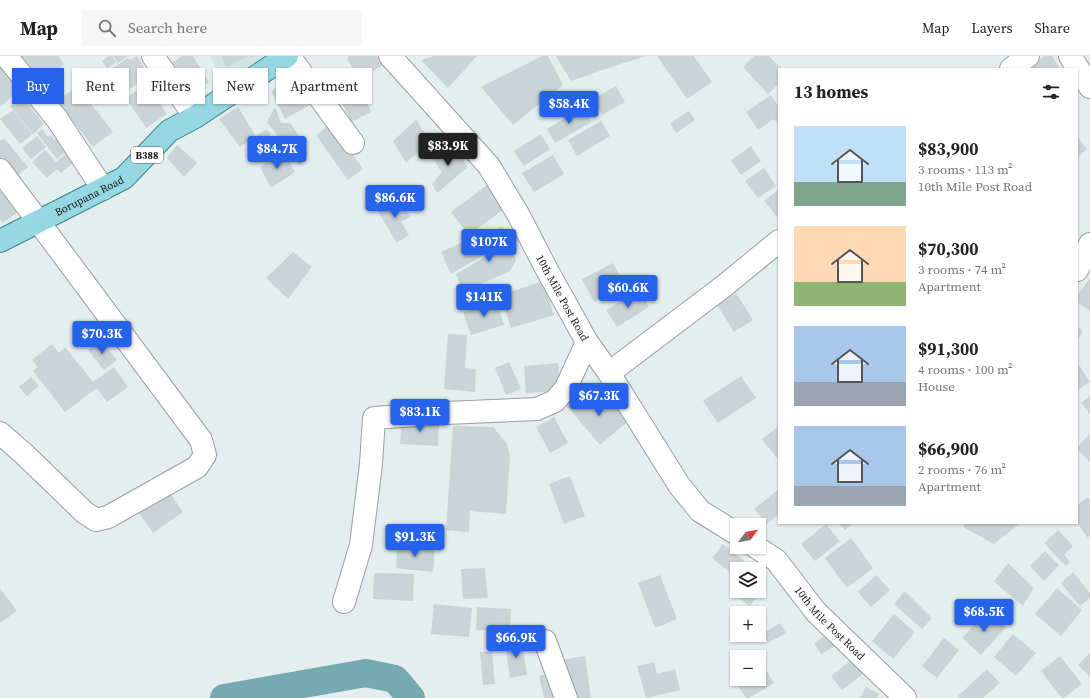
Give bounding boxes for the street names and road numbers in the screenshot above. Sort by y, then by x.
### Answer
road number: B388 [131,147,163,163]
street label: Borupana Road [52,172,127,220]
street label: 10th Mile Post Road [532,252,592,345]
street label: 10th Mile Post Road [791,583,869,664]

